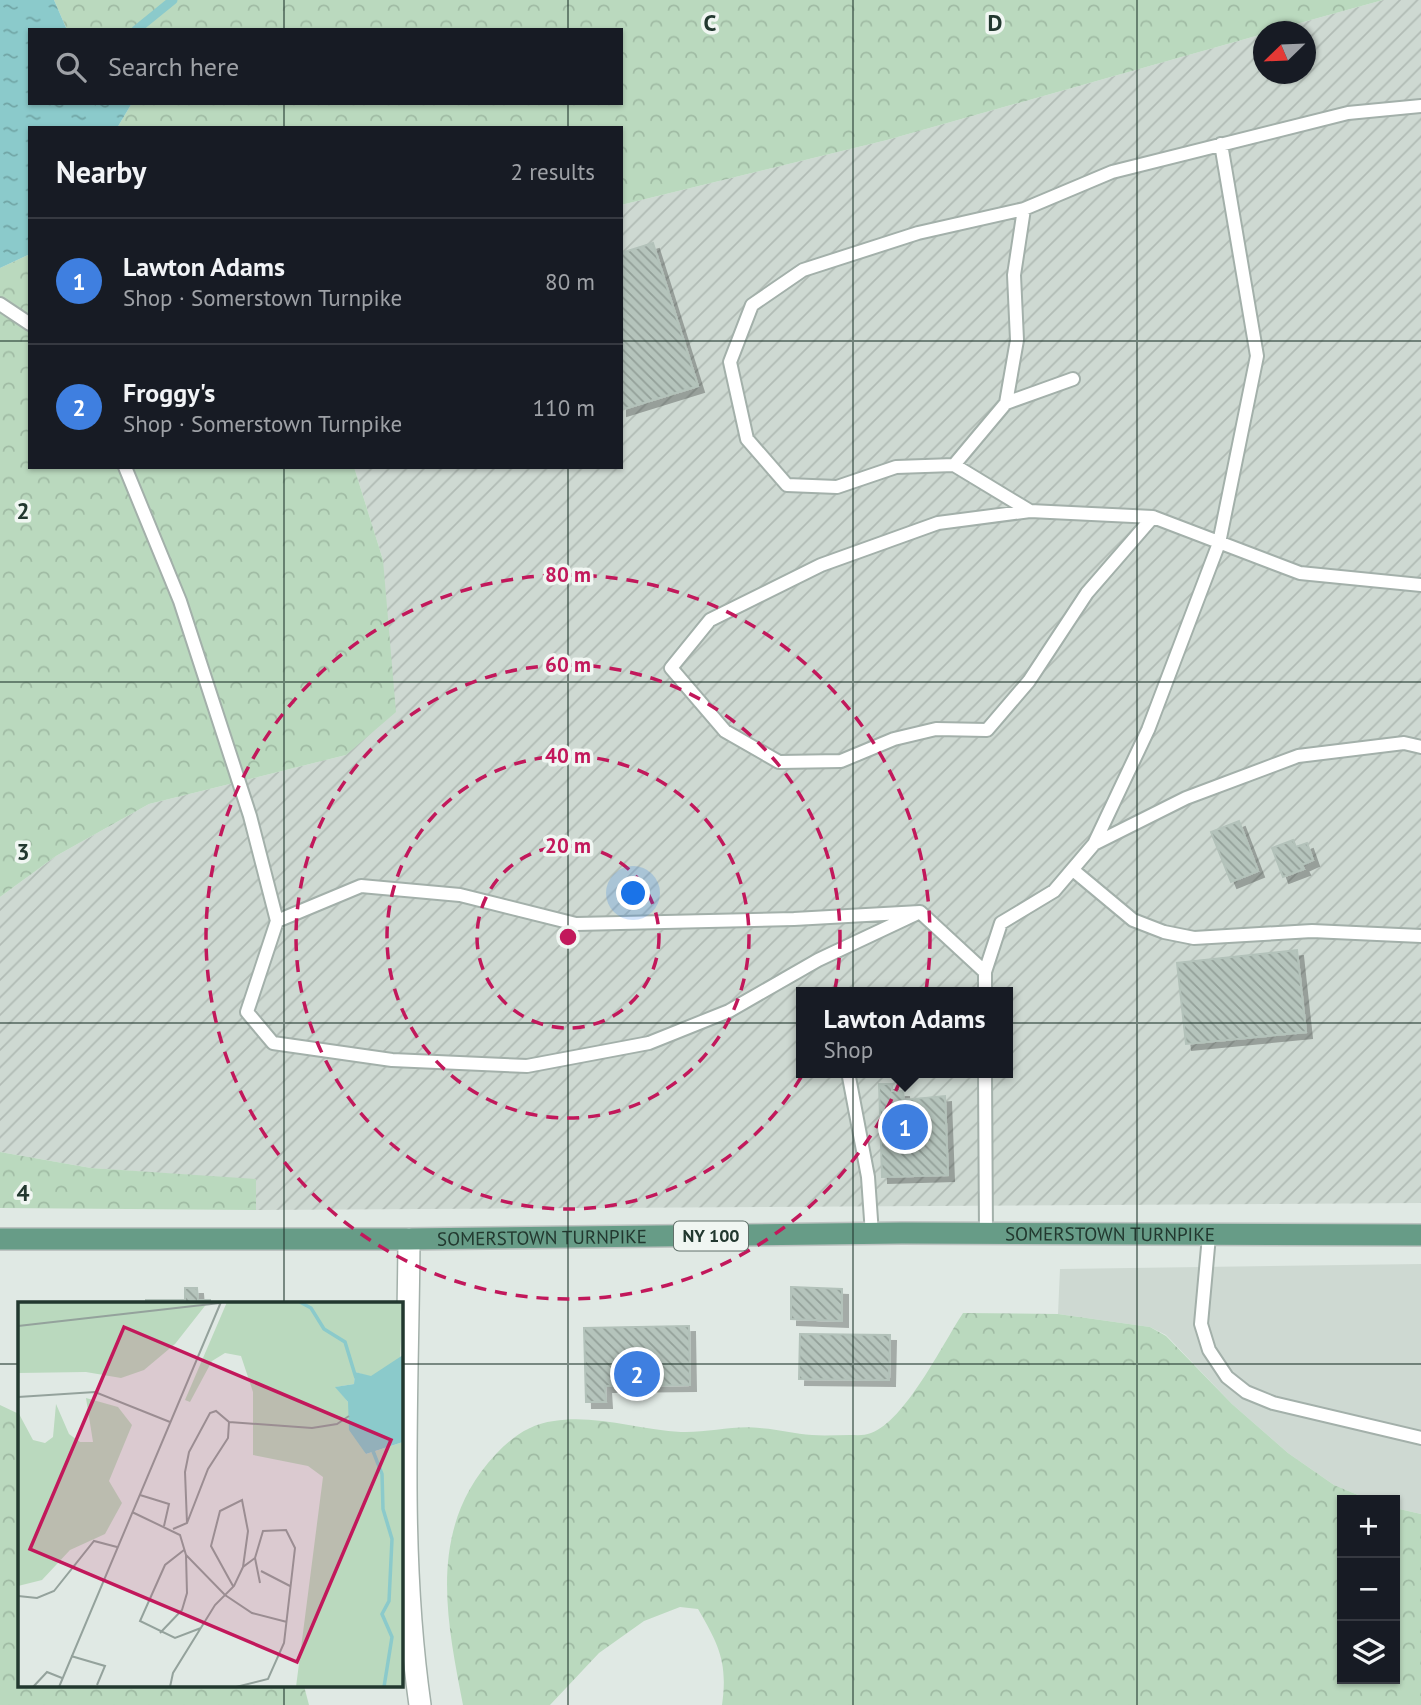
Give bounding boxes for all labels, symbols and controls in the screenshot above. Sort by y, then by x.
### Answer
text: C [704,8,717,37]
text: D [988,8,1002,37]
north arrow [1253,21,1316,84]
search box [28,28,623,105]
icon: search [52,48,90,86]
text: Search here [108,50,239,83]
text: Nearby [56,152,146,191]
text: 2 results [511,157,595,186]
text: Lawton Adams [123,250,285,283]
text: 1 [72,267,86,296]
text: 80 m [545,267,595,296]
text: Shop · Somerstown Turnpike [123,283,402,312]
text: Froggy's [123,376,215,409]
text: 2 [72,393,86,422]
text: 110 m [533,393,595,422]
text: Shop · Somerstown Turnpike [123,409,402,438]
text: 2 [16,496,30,525]
text: 80 m [545,561,591,588]
text: 60 m [545,651,591,678]
text: 40 m [545,742,591,769]
text: 20 m [545,832,591,859]
text: 3 [16,837,30,866]
your location [616,876,650,910]
centre of rings [556,925,580,949]
popup [796,987,1013,1078]
text: Lawton Adams [824,1002,985,1035]
text: Shop [824,1035,873,1064]
pin: 1 [882,1101,928,1153]
text: 4 [16,1178,30,1207]
street label: SOMERSTOWN TURNPIKE [1005,1221,1215,1246]
road number: NY 100 [674,1222,748,1251]
street label: SOMERSTOWN TURNPIKE [437,1224,647,1251]
inset map [18,1302,402,1688]
pin: 2 [614,1348,660,1400]
map controls [1337,1495,1400,1684]
button: + [1337,1495,1400,1558]
button: − [1337,1558,1400,1621]
button: layers [1337,1621,1400,1684]

